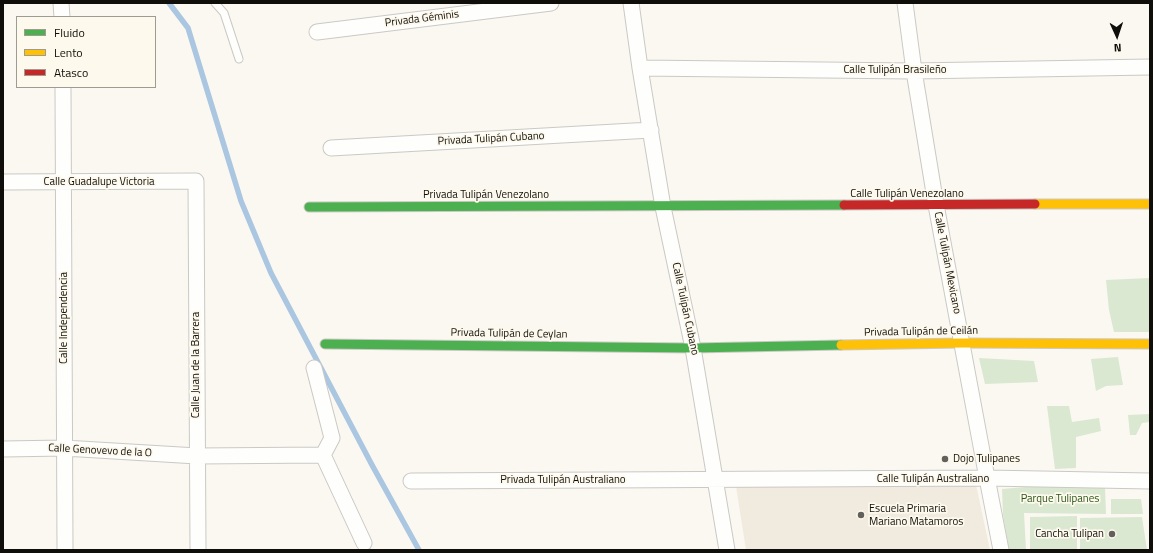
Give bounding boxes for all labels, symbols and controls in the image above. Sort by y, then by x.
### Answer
street label: Privada Géminis [384,8,460,30]
legend [16,16,156,88]
north arrow [1097,16,1137,56]
text: Fluido [54,23,85,42]
text: N [1113,40,1122,56]
text: Lento [54,43,83,62]
text: Atasco [54,63,88,82]
street label: Calle Tulipán Brasileño [843,63,947,77]
street label: Privada Tulipán Cubano [437,130,545,148]
street label: Calle Guadalupe Victoria [43,175,155,189]
street label: Calle Tulipán Venezolano [850,187,964,201]
street label: Privada Tulipán Venezolano [423,188,549,202]
street label: Calle Tulipán Mexicano [931,211,963,315]
street label: Calle Tulipán Cubano [669,261,701,357]
street label: Calle Independencia [57,272,71,364]
street label: Calle Juan de la Barrera [189,312,203,418]
street label: Privada Tulipán de Ceilán [864,324,978,340]
street label: Privada Tulipán de Ceylan [450,326,568,342]
street label: Calle Genovevo de la O [48,442,152,460]
place label: Dojo Tulipanes [953,452,1020,466]
marker: Dojo Tulipanes [940,454,950,464]
street label: Calle Tulipán Australiano [877,472,989,486]
street label: Privada Tulipán Australiano [500,473,626,487]
park label: Parque Tulipanes [1021,492,1099,506]
place label: Escuela Primaria Mariano Matamoros [869,502,963,528]
marker: Escuela Primaria Mariano Matamoros [856,510,866,520]
place label: Cancha Tulipan [1035,527,1104,541]
marker: Cancha Tulipan [1107,529,1117,539]

